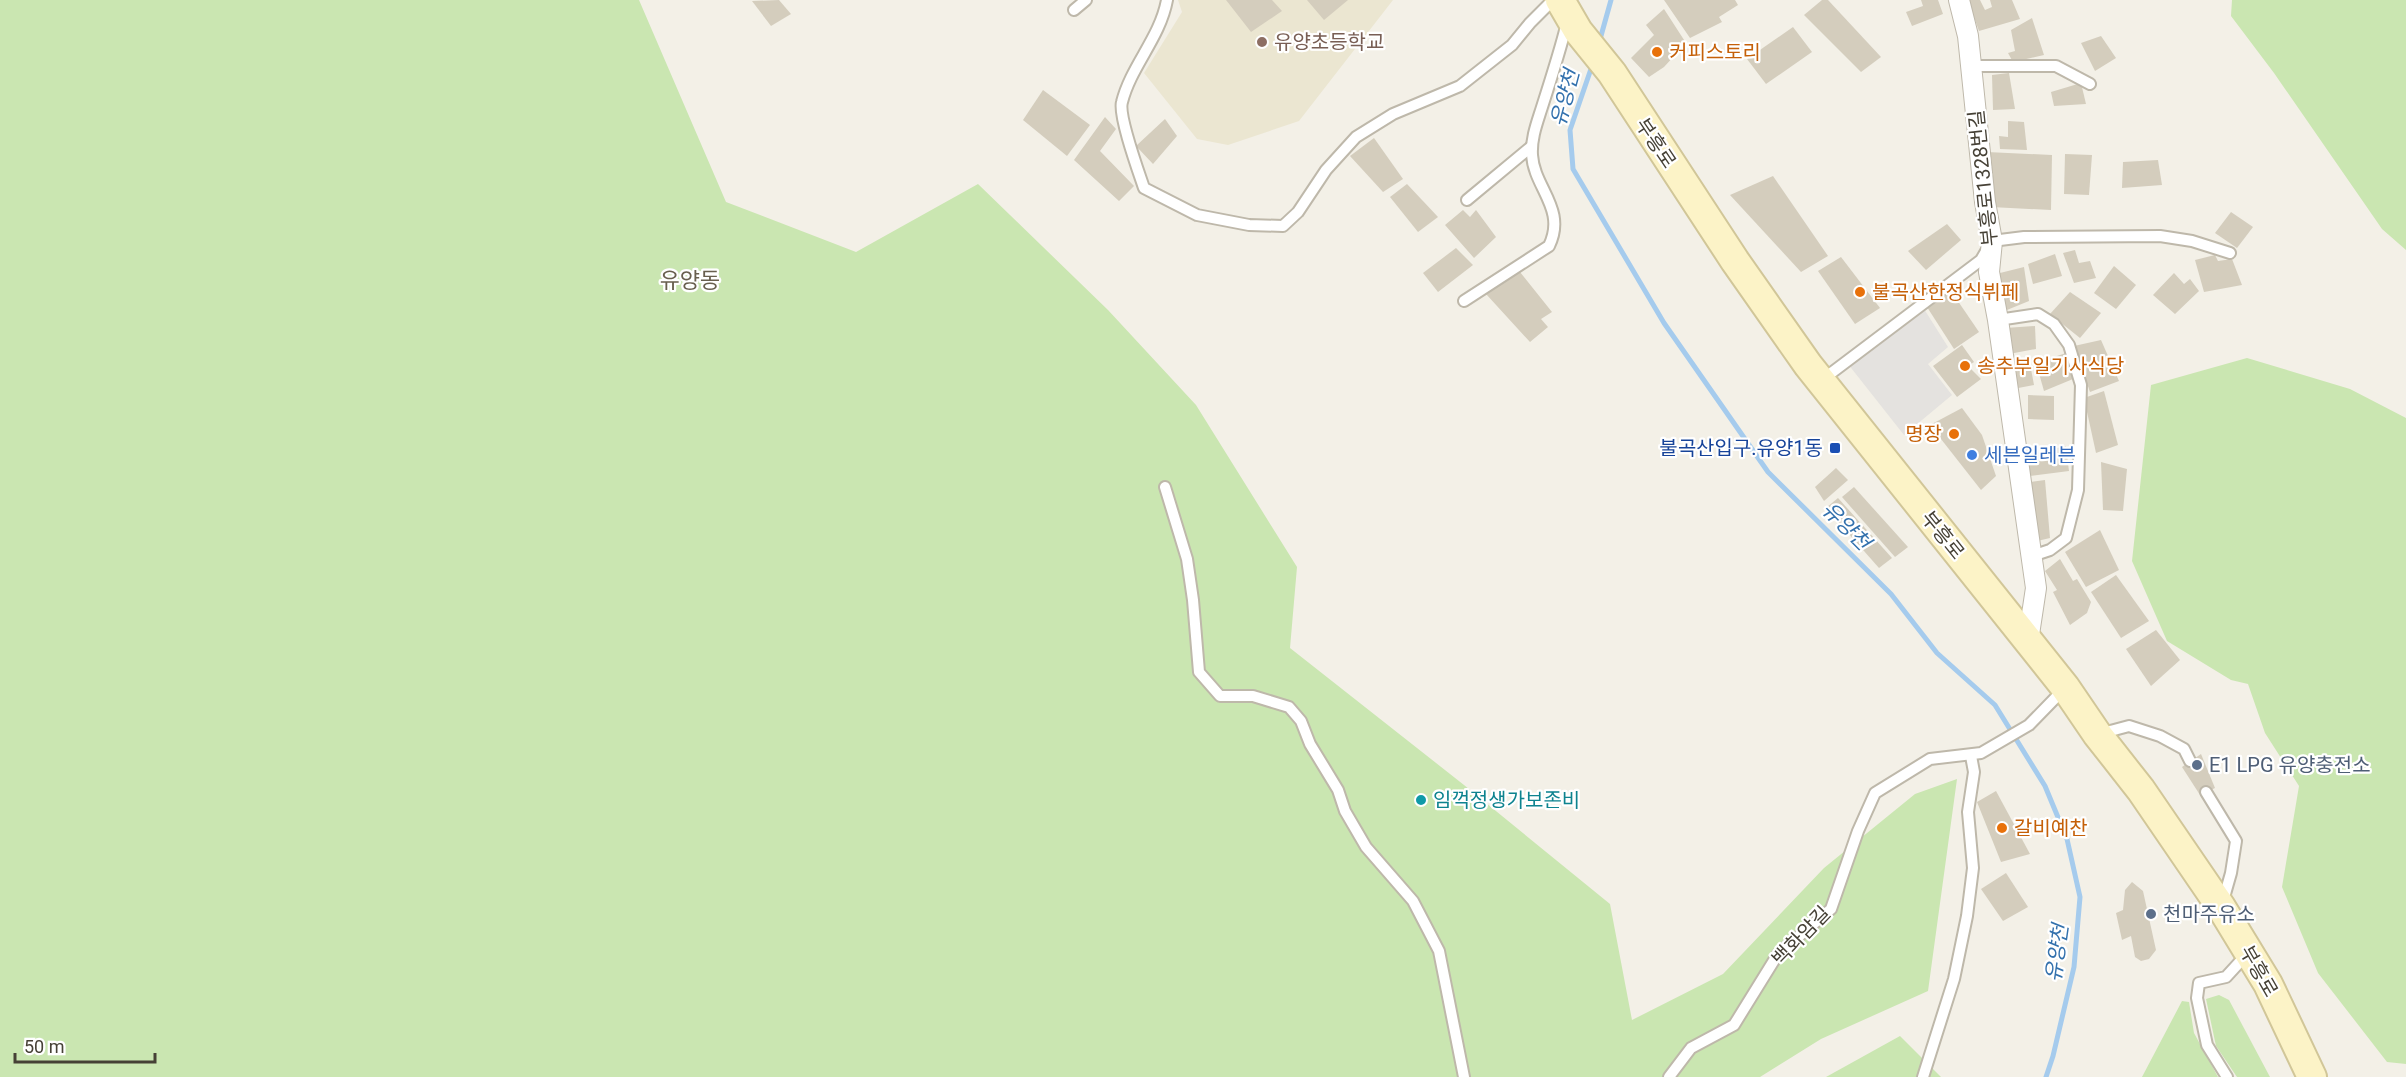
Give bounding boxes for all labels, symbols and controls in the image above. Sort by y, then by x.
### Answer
place label: 유양초등학교 [1274,30,1384,54]
marker: 유양초등학교 [1255,35,1269,49]
place label: 커피스토리 [1669,40,1761,64]
marker: 커피스토리 [1650,45,1664,59]
water label: 유양천 [1546,64,1585,129]
street label: 부흥로1328번길 [1964,109,2002,247]
street label: 부흥로 [1631,113,1681,173]
district label: 유양동 [660,268,720,293]
place label: 불곡산한정식뷔페 [1872,280,2019,304]
marker: 불곡산한정식뷔페 [1853,285,1867,299]
place label: 송추부일기사식당 [1977,354,2124,378]
marker: 송추부일기사식당 [1958,359,1972,373]
place label: 명장 [1905,422,1942,446]
marker: 명장 [1947,427,1961,441]
place label: 불곡산입구.유양1동 [1659,436,1823,460]
marker: 불곡산입구.유양1동 [1828,441,1842,455]
place label: 세븐일레븐 [1984,443,2076,467]
marker: 세븐일레븐 [1965,448,1979,462]
water label: 유양천 [1817,497,1877,557]
street label: 부흥로 [1916,506,1970,564]
place label: E1 LPG 유양충전소 [2209,753,2371,777]
marker: E1 LPG 유양충전소 [2190,758,2204,772]
place label: 임꺽정생가보존비 [1433,788,1580,812]
marker: 임꺽정생가보존비 [1414,793,1428,807]
place label: 갈비예찬 [2014,816,2088,840]
marker: 갈비예찬 [1995,821,2009,835]
street label: 백화암길 [1767,901,1835,971]
place label: 천마주유소 [2163,902,2255,926]
marker: 천마주유소 [2144,907,2158,921]
water label: 유양천 [2041,920,2073,983]
street label: 부흥로 [2235,941,2283,1001]
scale bar [15,1026,154,1064]
text: 50 m [24,1036,64,1057]

